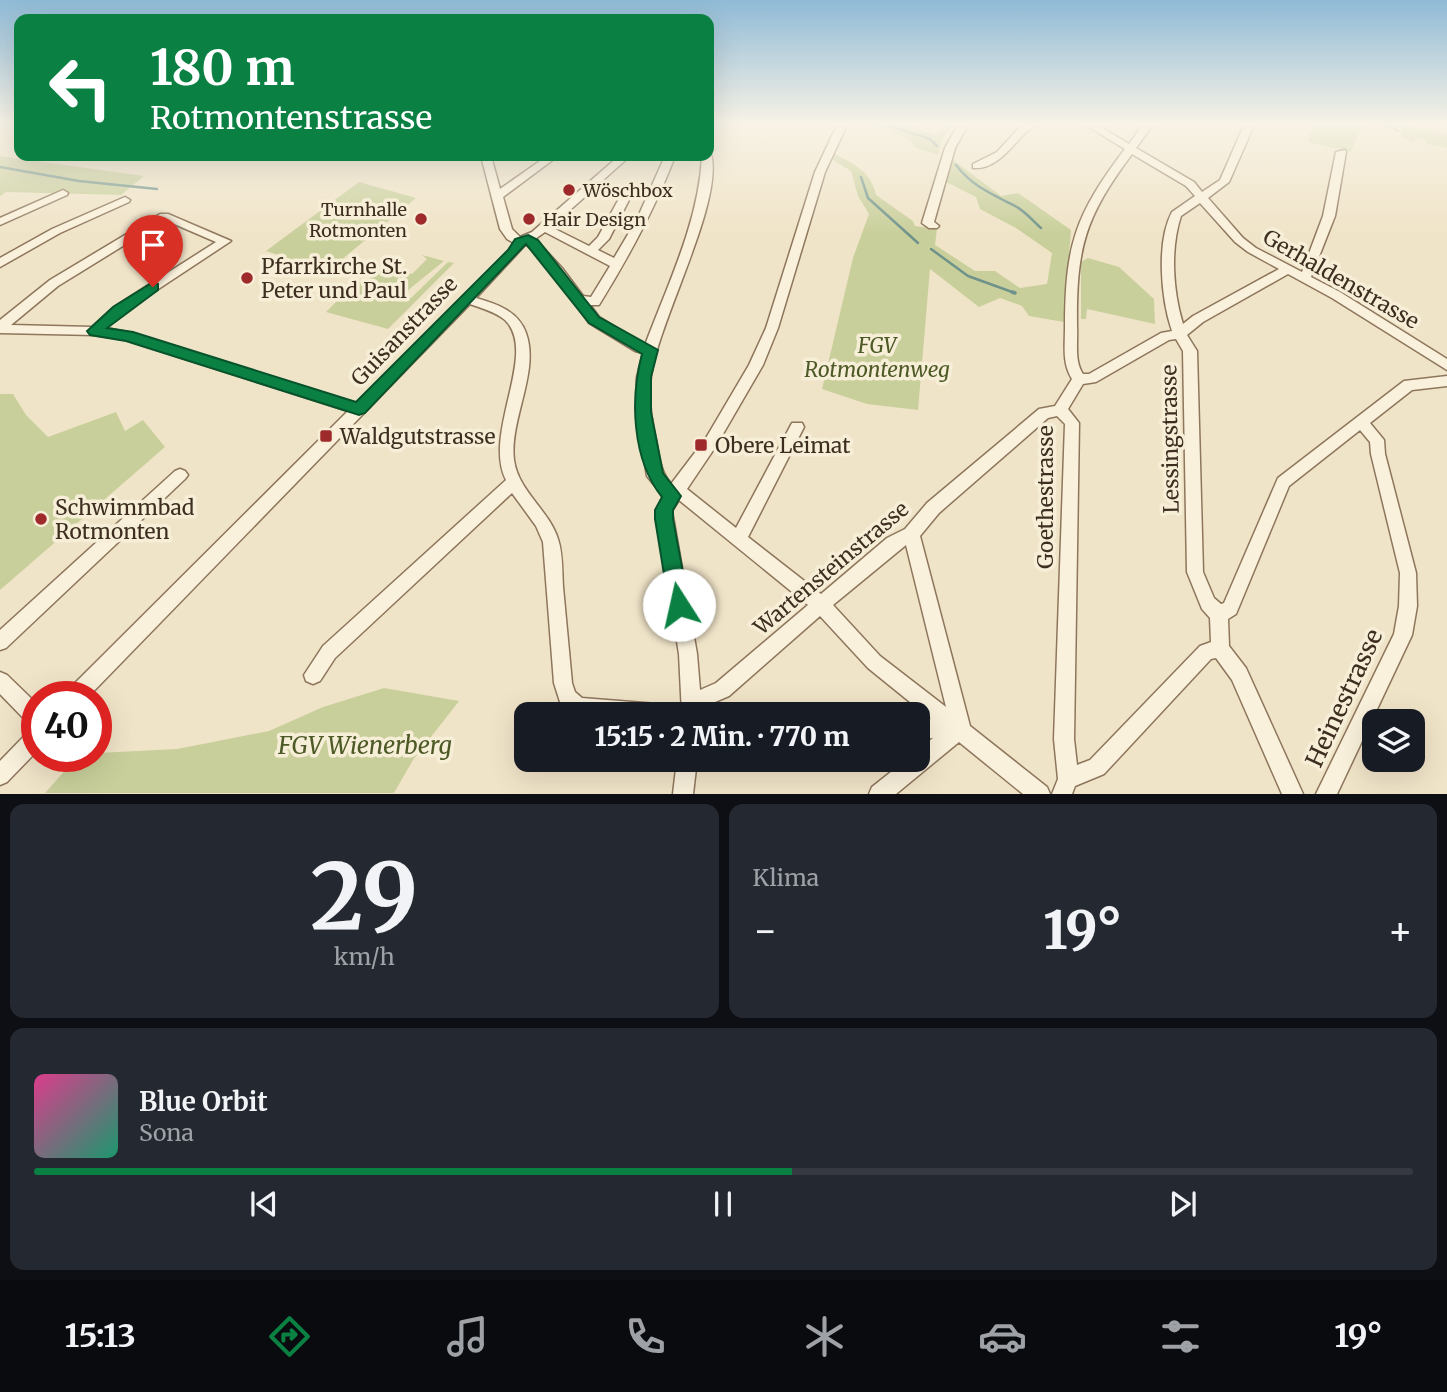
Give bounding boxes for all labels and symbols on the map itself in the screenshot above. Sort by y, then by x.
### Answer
place label: Wöschbox [582,179,673,202]
marker: Wöschbox [561,182,577,198]
place label: Turnhalle Rotmonten [309,198,407,242]
place label: Hair Design [543,208,646,231]
marker: Turnhalle Rotmonten [413,211,429,227]
marker: Hair Design [521,211,537,227]
pin [123,215,183,287]
street label: Gerhaldenstrasse [1258,223,1424,335]
place label: Pfarrkirche St. Peter und Paul [261,253,407,304]
marker: Pfarrkirche St. Peter und Paul [239,270,255,286]
street label: Guisanstrasse [345,271,463,391]
park label: FGV Rotmontenweg [804,332,950,383]
street label: Lessingstrasse [1155,364,1185,514]
place label: Waldgutstrasse [339,423,495,450]
street label: Goethestrasse [1032,425,1059,569]
marker: Waldgutstrasse [318,428,334,444]
place label: Obere Leimat [715,432,850,459]
marker: Obere Leimat [693,437,709,453]
place label: Schwimmbad Rotmonten [55,494,195,545]
street label: Wartensteinstrasse [747,495,914,641]
marker: Schwimmbad Rotmonten [33,511,49,527]
position arrow [642,568,716,642]
street label: Heinestrasse [1299,624,1389,772]
speed limit sign: 40 [21,681,112,772]
park label: FGV Wienerberg [277,730,452,761]

